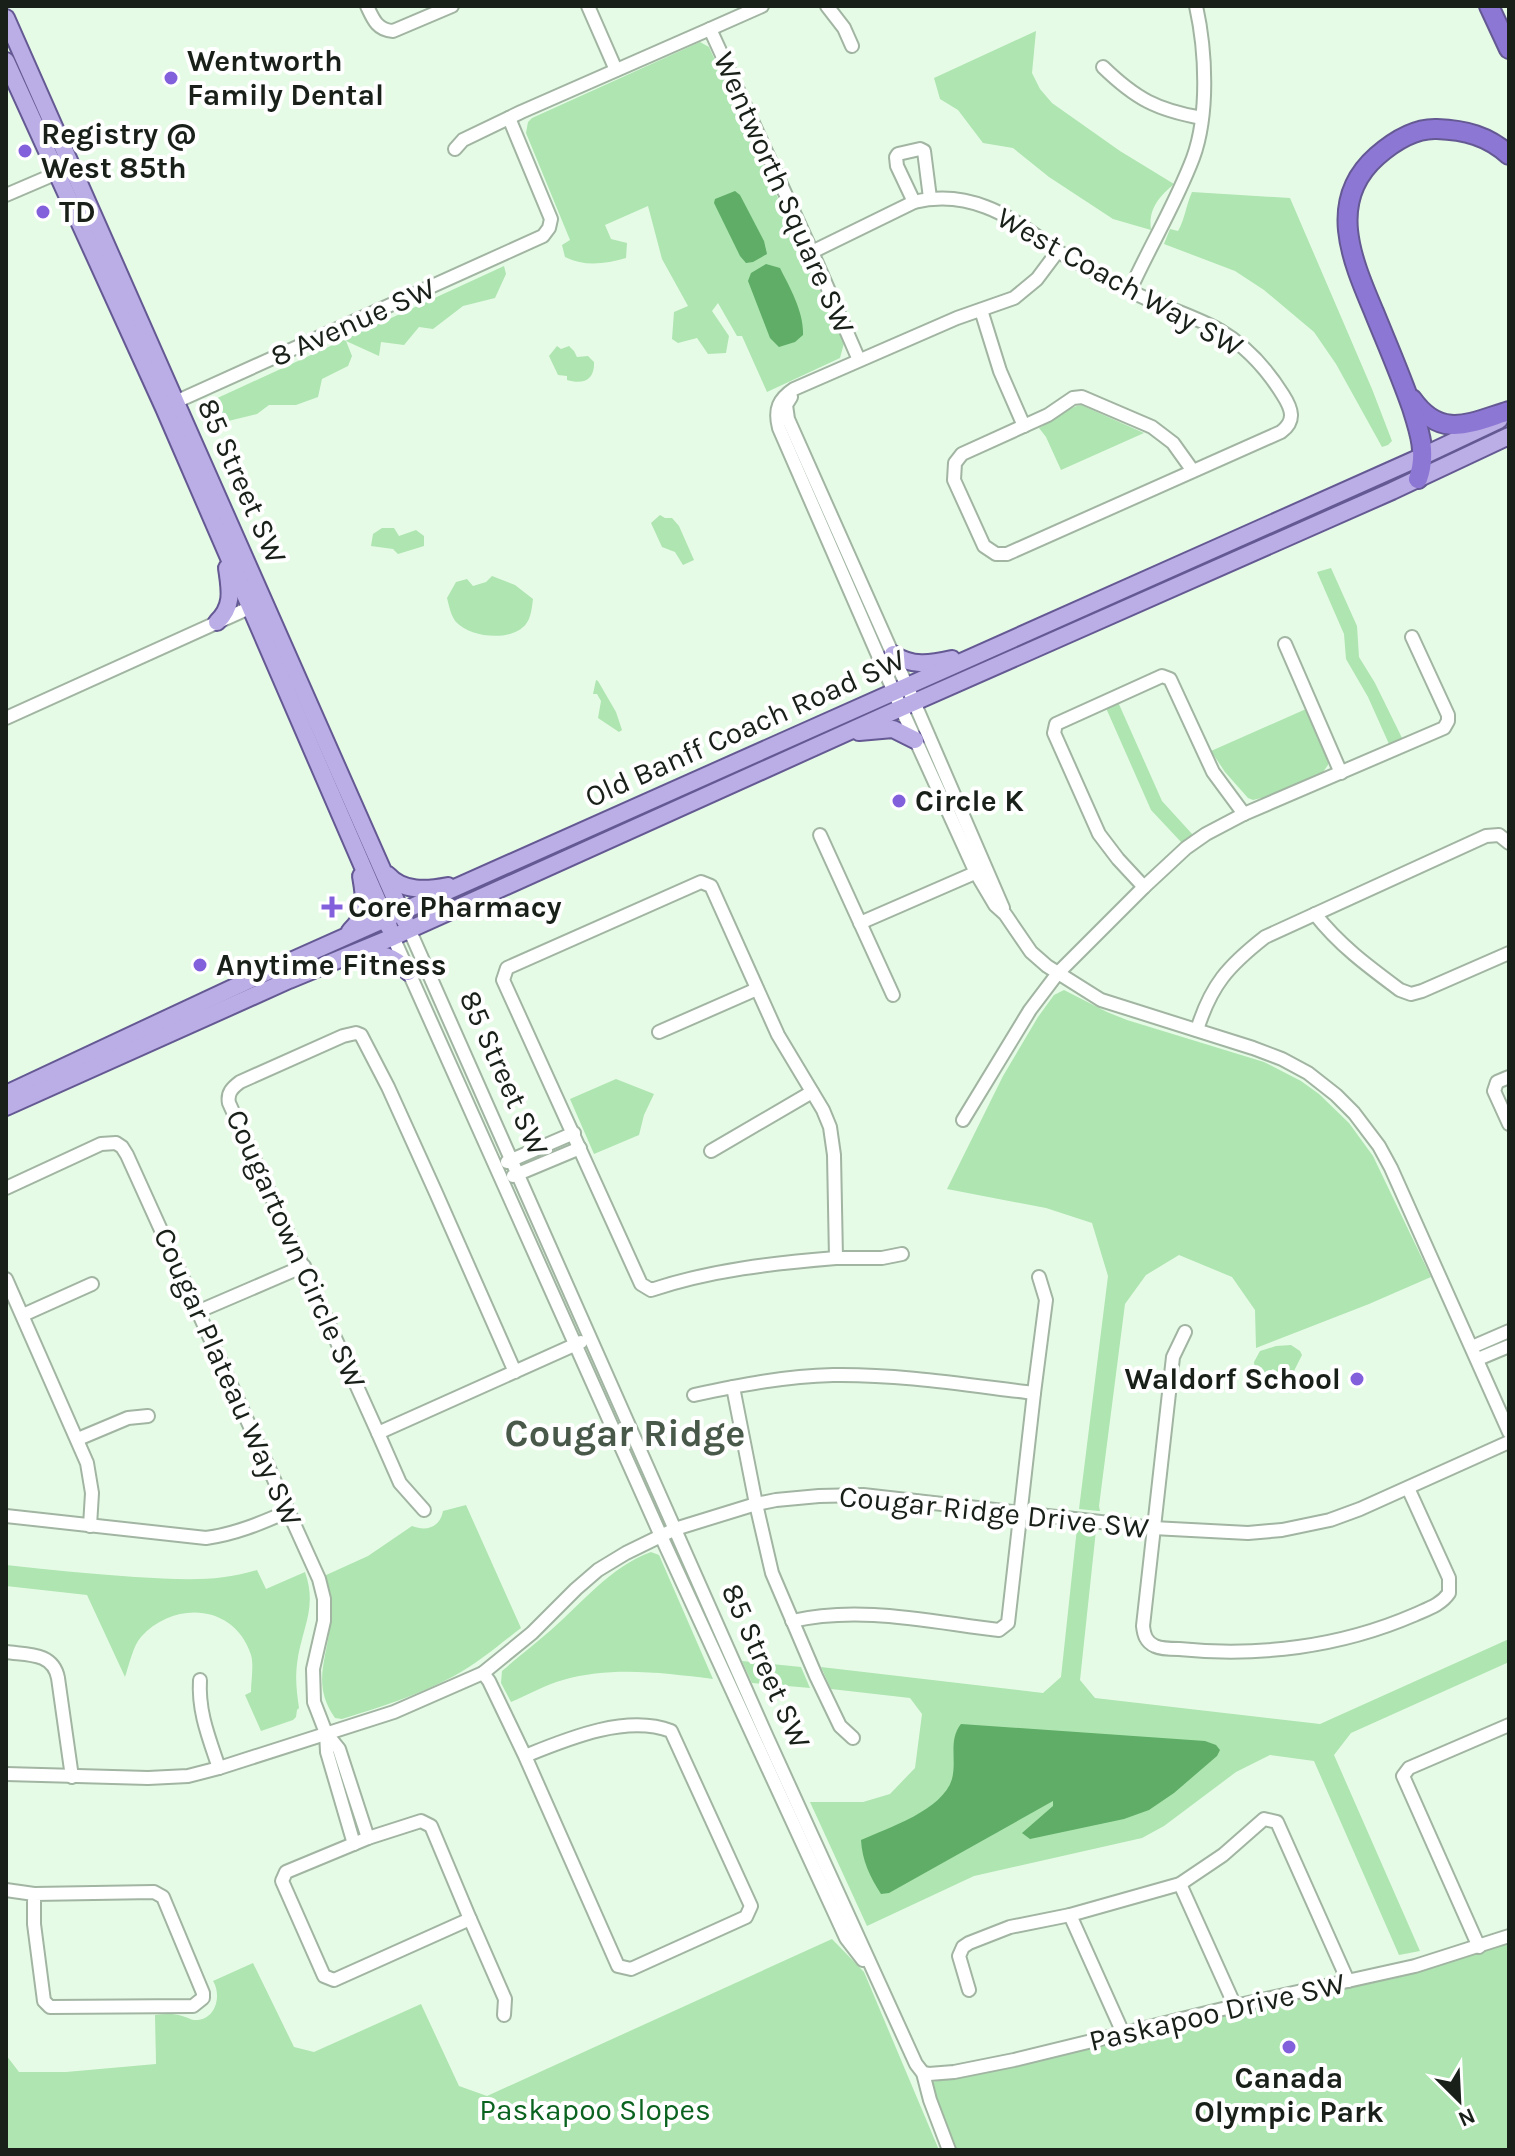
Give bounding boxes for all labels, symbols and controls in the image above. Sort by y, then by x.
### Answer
place label: Wentworth Family Dental [187,43,384,113]
street label: Wentworth Square SW [706,46,863,340]
marker: Wentworth Family Dental [162,69,180,87]
place label: Registry @ West 85th [41,116,196,186]
marker: Registry @ West 85th [16,142,34,160]
place label: TD [59,194,96,230]
street label: West Coach Way SW [991,199,1250,365]
marker: TD [34,203,52,221]
street label: 8 Avenue SW [265,270,441,374]
street label: 85 Street SW [190,393,294,569]
street label: Old Banff Coach Road SW [579,641,911,815]
place label: Circle K [915,783,1024,819]
marker: Circle K [890,792,908,810]
place label: Core Pharmacy [348,889,562,925]
marker: Core Pharmacy [323,898,341,916]
place label: Anytime Fitness [216,947,447,983]
marker: Anytime Fitness [191,956,209,974]
street label: 85 Street SW [452,985,556,1161]
street label: Cougartown Circle SW [218,1104,374,1394]
street label: Cougar Plateau Way SW [146,1222,310,1532]
place label: Waldorf School [1125,1361,1341,1397]
marker: Waldorf School [1348,1370,1366,1388]
district label: Cougar Ridge [505,1411,745,1456]
street label: Cougar Ridge Drive SW [837,1478,1151,1546]
street label: 85 Street SW [714,1578,818,1754]
street label: Paskapoo Drive SW [1085,1965,1349,2059]
marker: Canada Olympic Park [1280,2038,1298,2056]
place label: Canada Olympic Park [1194,2060,1384,2130]
north arrow [1419,2060,1499,2140]
park label: Paskapoo Slopes [479,2092,711,2128]
text: N [1454,2102,1479,2132]

